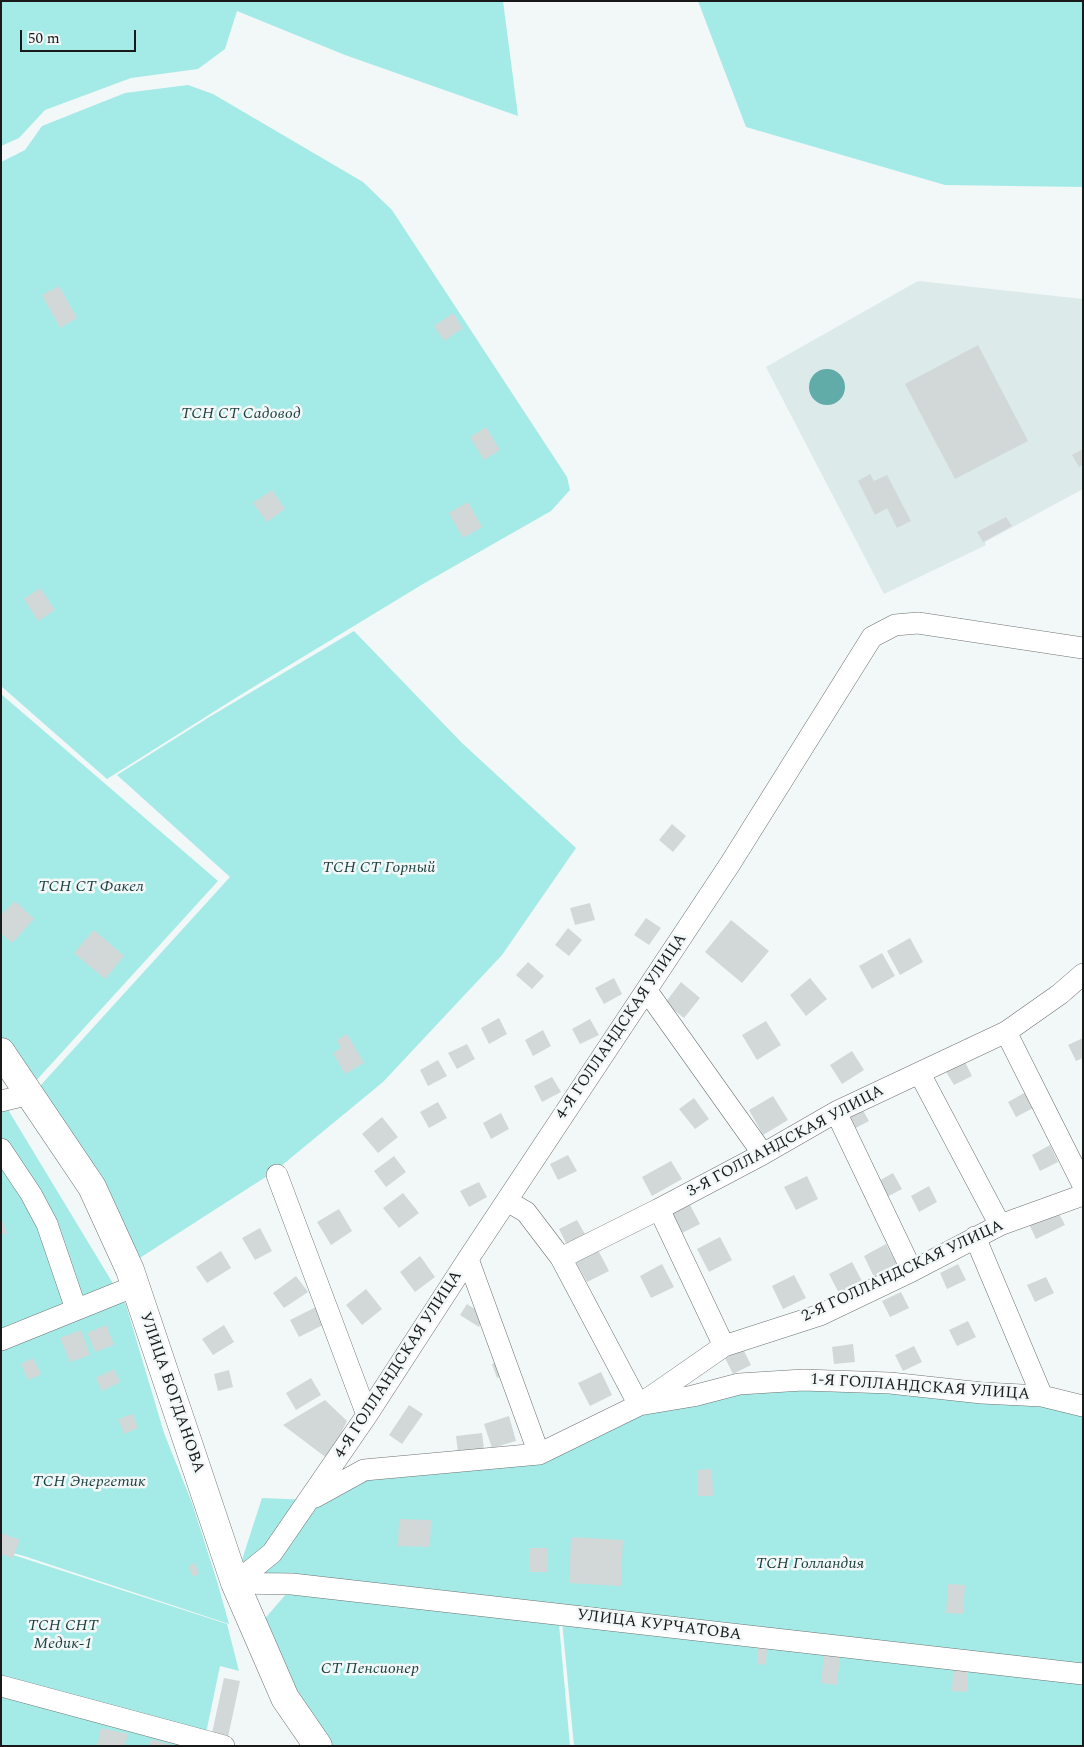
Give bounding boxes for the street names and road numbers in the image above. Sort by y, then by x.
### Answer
street label: 4-Я ГОЛЛАНДСКАЯ УЛИЦА [552,930,692,1124]
street label: 3-Я ГОЛЛАНДСКАЯ УЛИЦА [684,1082,888,1202]
street label: 2-Я ГОЛЛАНДСКАЯ УЛИЦА [799,1217,1007,1327]
street label: 4-Я ГОЛЛАНДСКАЯ УЛИЦА [331,1267,467,1463]
street label: УЛИЦА БОГДАНОВА [134,1310,208,1476]
street label: 1-Я ГОЛЛАНДСКАЯ УЛИЦА [810,1371,1030,1405]
street label: УЛИЦА КУРЧАТОВА [576,1606,742,1646]

